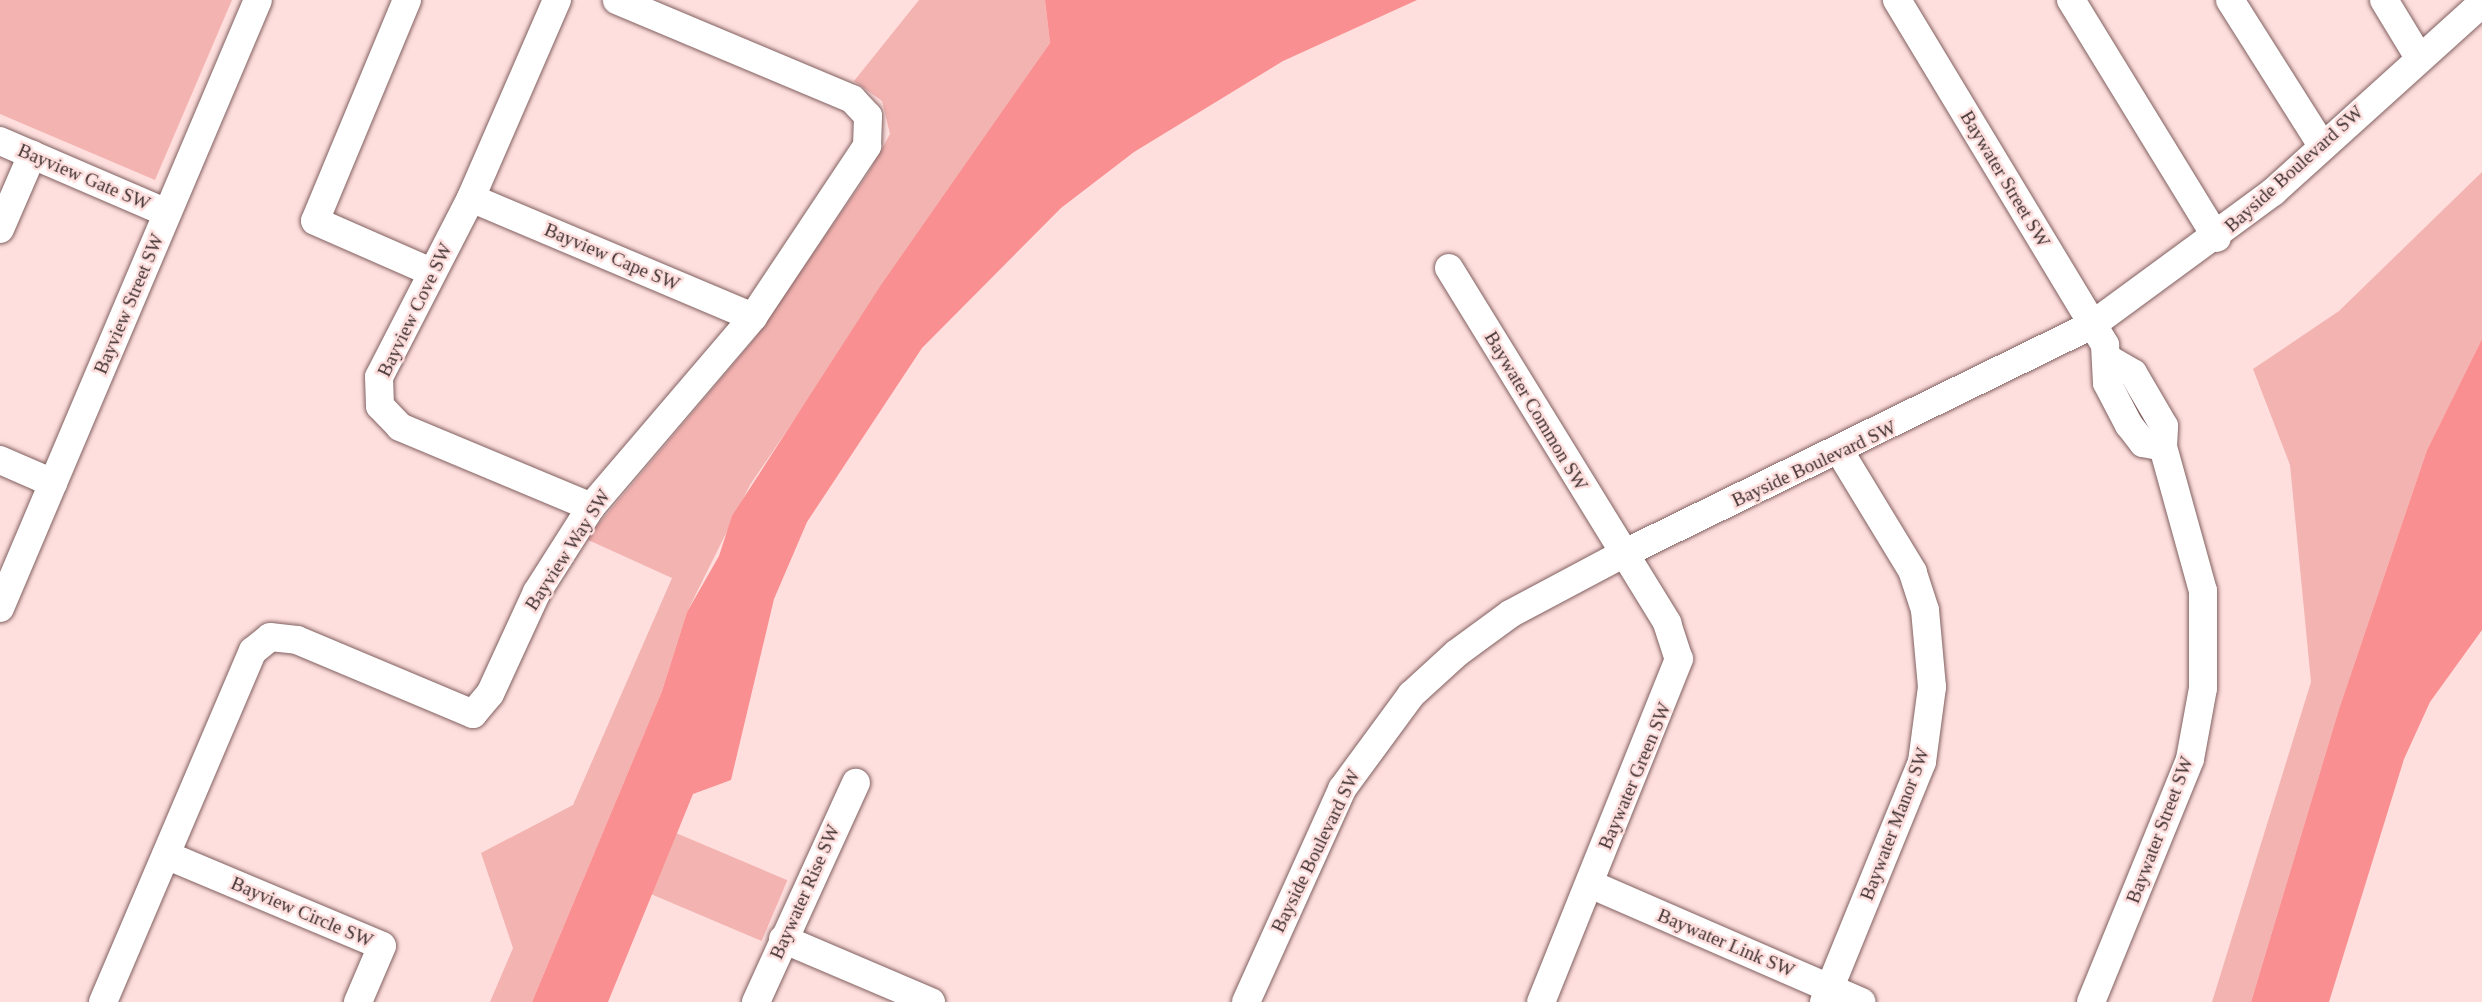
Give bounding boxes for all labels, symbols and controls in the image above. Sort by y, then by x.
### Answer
street label: Bayside Boulevard SW [2220,101,2368,237]
street label: Baywater Street SW [1955,107,2055,251]
street label: Bayview Gate SW [14,139,154,215]
street label: Bayview Cape SW [541,218,683,296]
street label: Bayview Street SW [89,231,169,377]
street label: Bayview Cove SW [373,240,457,380]
street label: Baywater Common SW [1479,327,1593,495]
street label: Bayside Boulevard SW [1728,416,1900,512]
street label: Bayview Way SW [520,485,616,615]
street label: Baywater Green SW [1594,699,1676,853]
street label: Baywater Manor SW [1855,745,1935,903]
street label: Baywater Street SW [2122,754,2198,906]
street label: Bayside Boulevard SW [1267,766,1365,936]
street label: Baywater Rise SW [765,821,845,963]
street label: Bayview Circle SW [228,872,376,952]
street label: Baywater Link SW [1654,904,1798,982]

